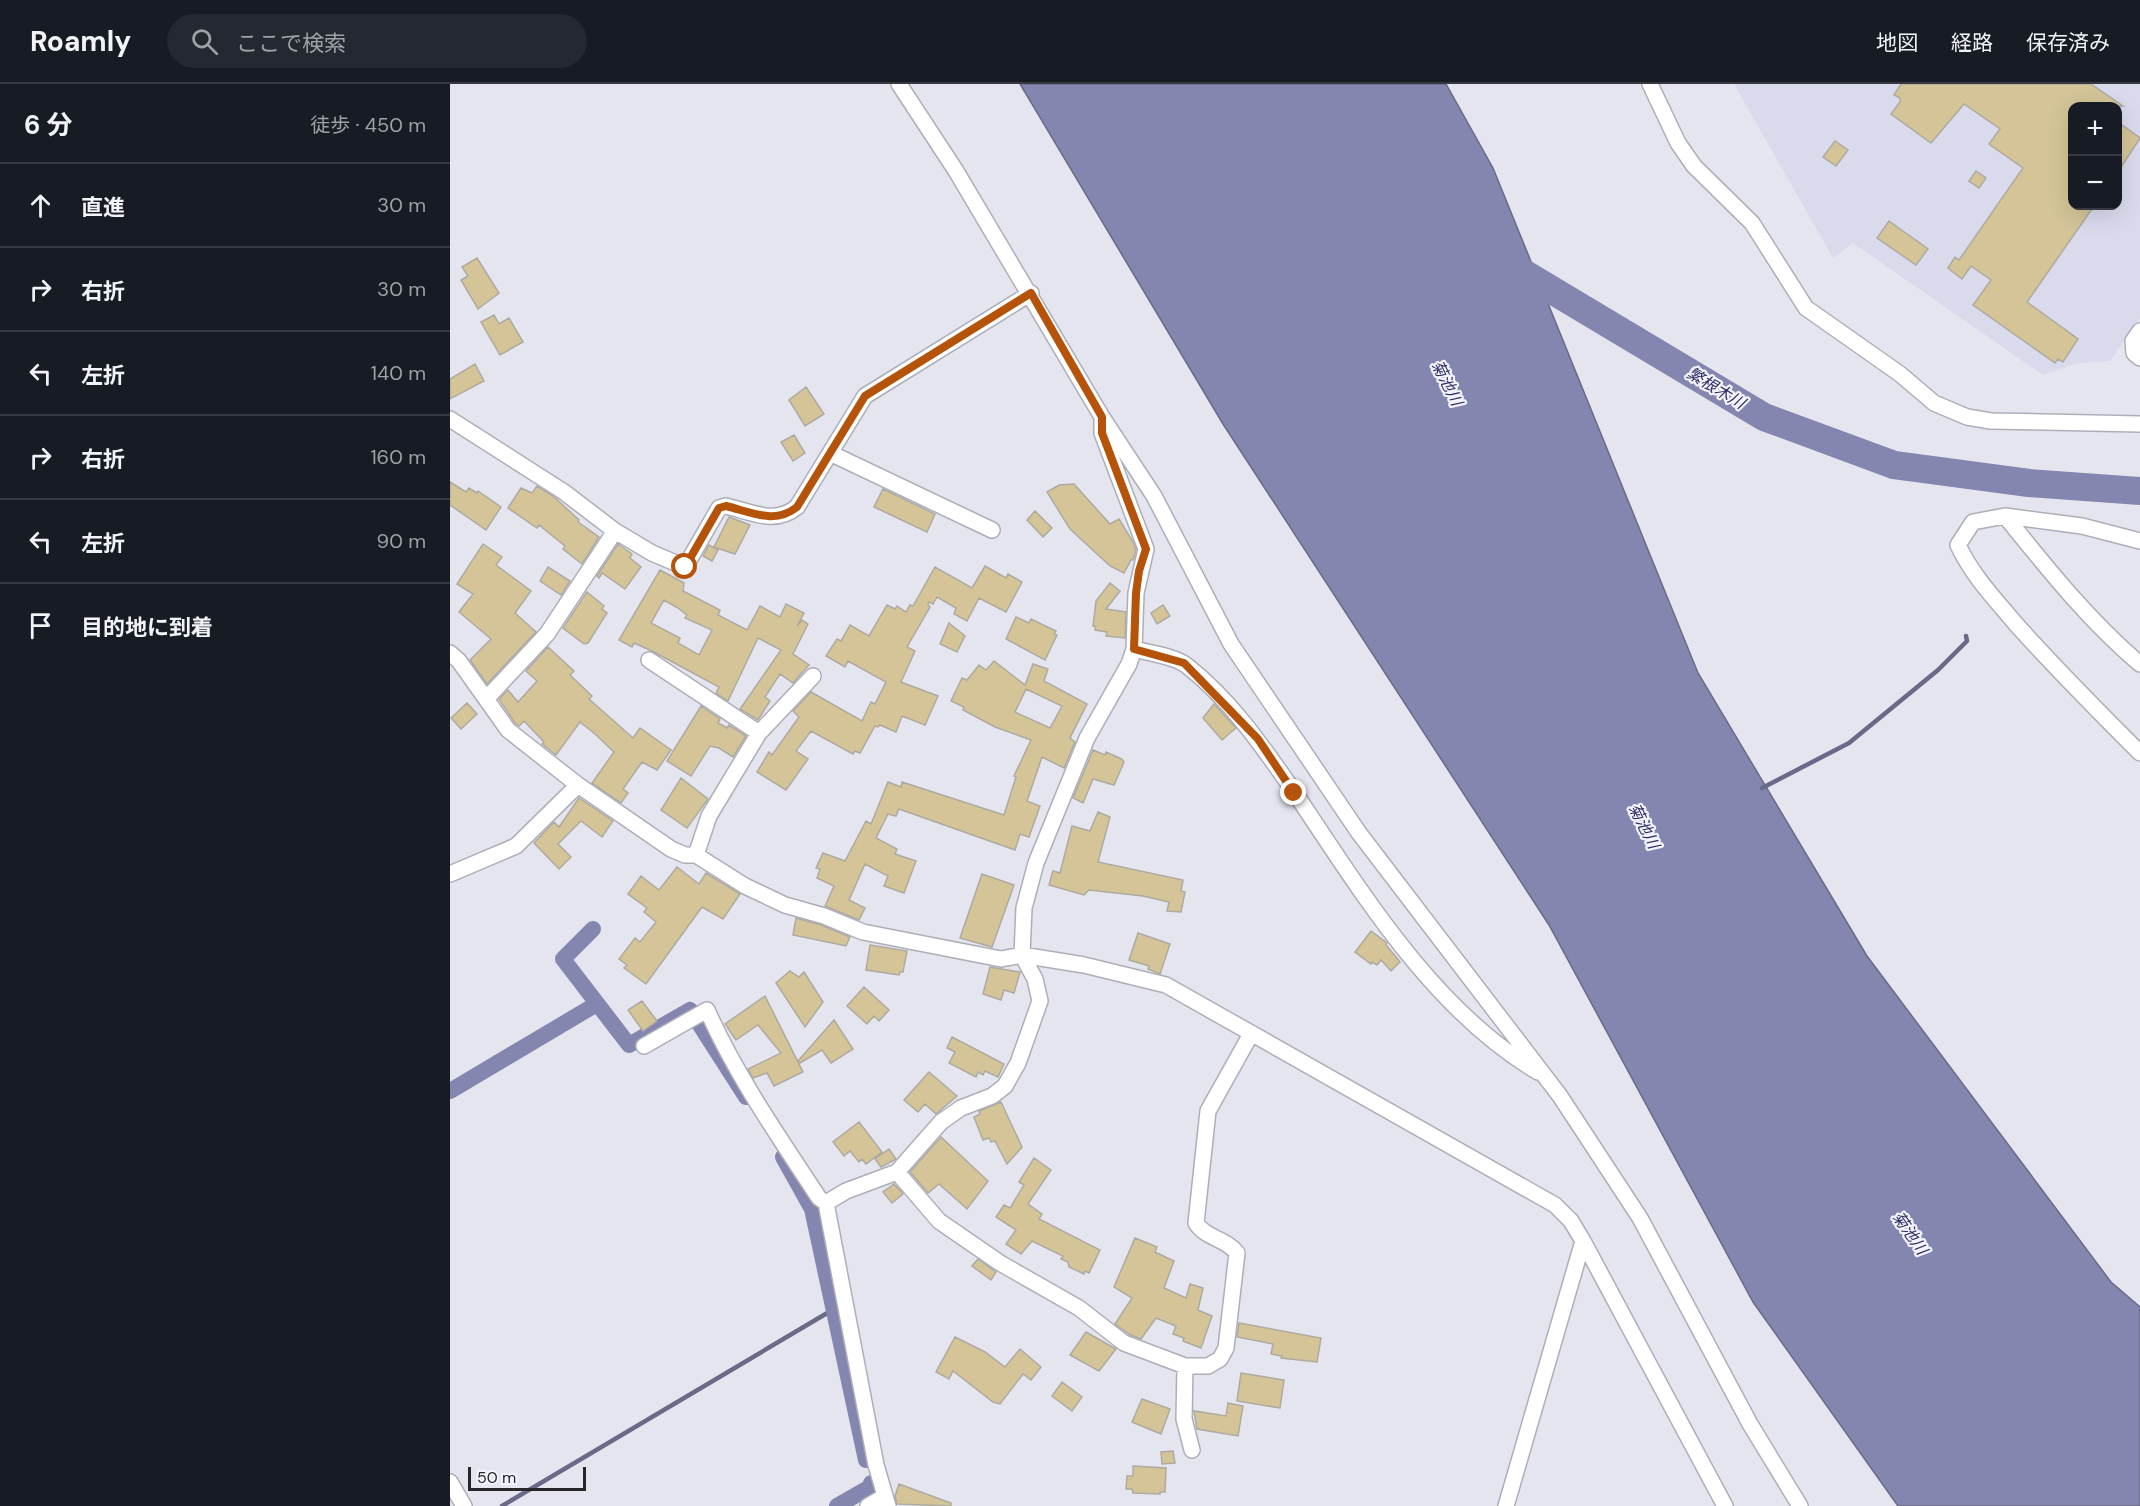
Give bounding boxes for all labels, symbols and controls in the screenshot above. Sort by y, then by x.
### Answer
search box [167,14,587,68]
text: Roamly [30,23,131,60]
icon: search [188,25,221,58]
text: ここで検索 [236,29,346,58]
text: 地図 [1876,29,1918,57]
text: 経路 [1951,29,1993,57]
text: 保存済み [2026,29,2110,57]
map controls [2068,102,2122,210]
button: + [2068,102,2122,156]
text: 6 分 [24,108,73,142]
text: 徒歩 · 450 m [310,112,426,138]
button: − [2068,156,2122,210]
icon: ahead [24,189,57,222]
text: 30 m [377,192,426,218]
text: 直進 [81,193,125,222]
icon: right [24,273,57,306]
text: 30 m [377,276,426,302]
text: 右折 [81,277,125,306]
icon: left [24,357,57,390]
water label: 菊池川 [1427,357,1468,411]
text: 140 m [371,360,426,386]
text: 左折 [81,361,125,390]
water label: 繁根木川 [1683,363,1751,415]
icon: right [24,441,57,474]
text: 160 m [370,444,426,470]
text: 右折 [81,445,125,474]
icon: left [24,525,57,558]
text: 90 m [377,528,426,554]
text: 左折 [81,529,125,558]
route start [671,553,697,579]
icon: arrive [24,609,57,642]
text: 目的地に到着 [81,613,213,642]
route end [1280,779,1306,805]
water label: 菊池川 [1624,800,1665,854]
water label: 菊池川 [1888,1207,1934,1260]
scale bar [468,1464,586,1492]
text: 50 m [477,1467,516,1488]

